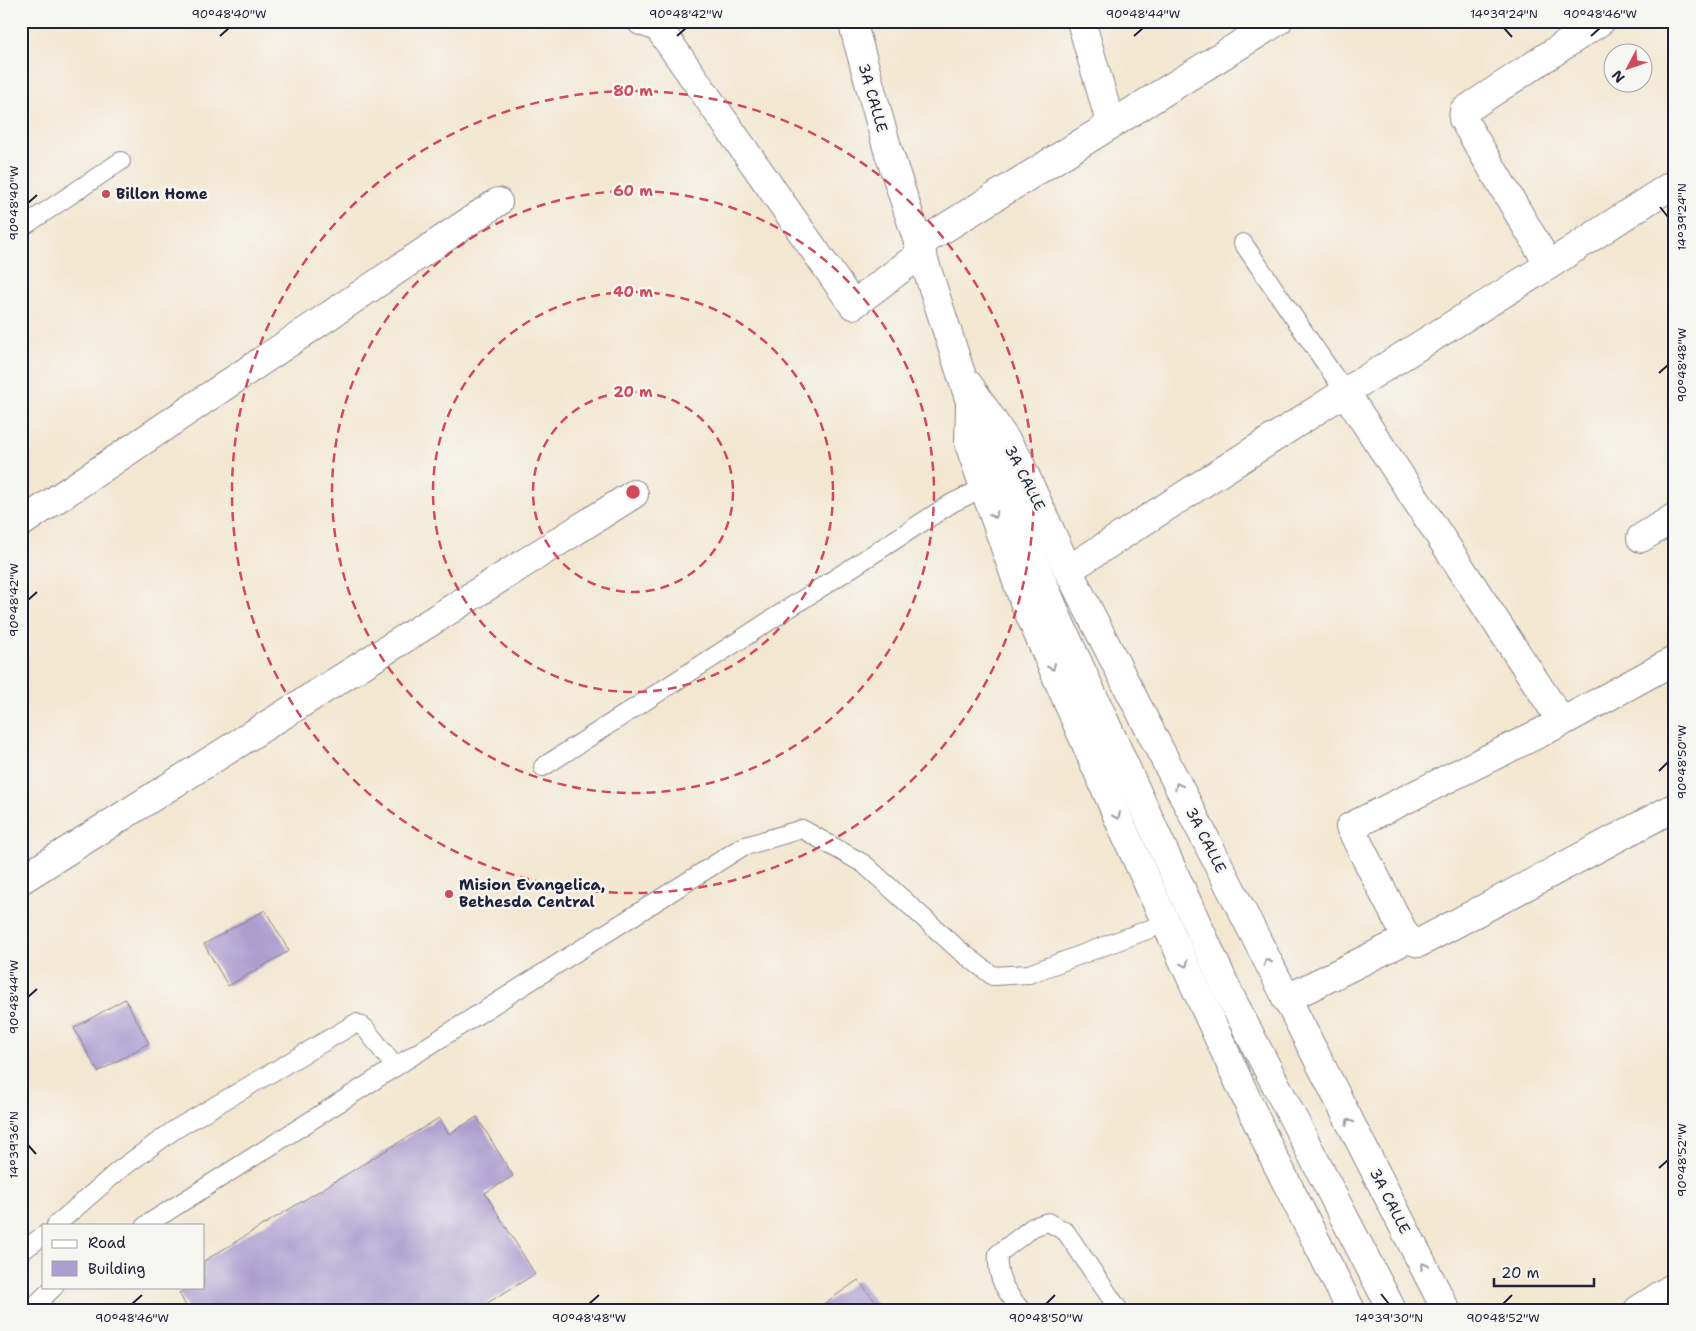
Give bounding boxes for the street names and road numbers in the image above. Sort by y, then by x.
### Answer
street label: 3A CALLE [854,61,892,135]
street label: 3A CALLE [1000,442,1050,514]
street label: 3A CALLE [1181,804,1231,876]
street label: 3A CALLE [1365,1165,1415,1237]

